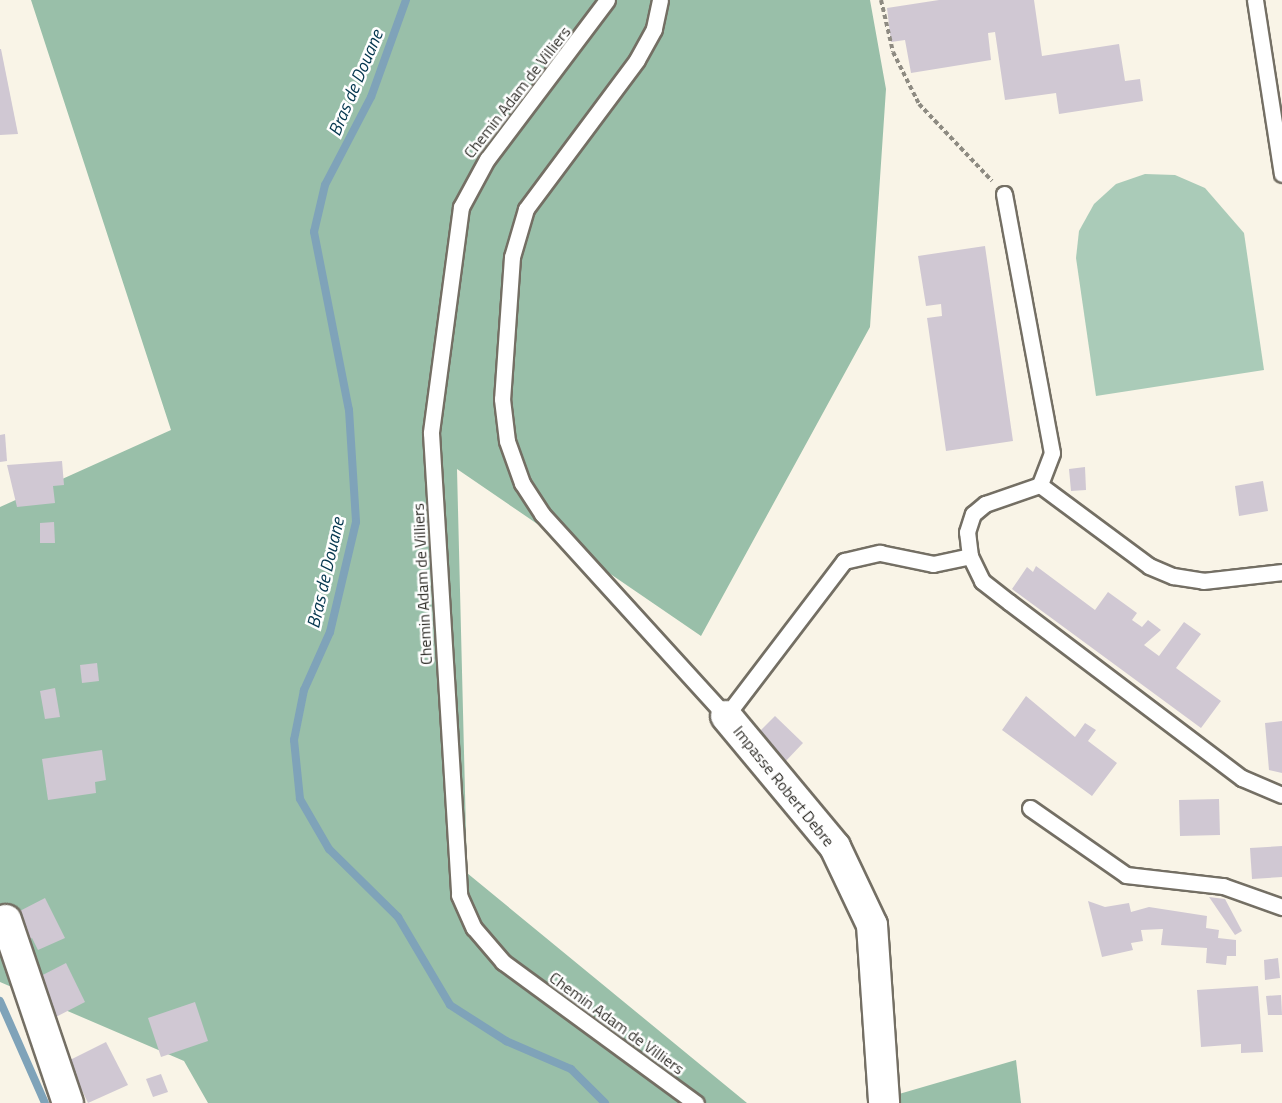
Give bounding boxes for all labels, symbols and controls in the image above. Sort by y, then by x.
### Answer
street label: Chemin Adam de Villiers [460,22,574,162]
water label: Bras de Douane [324,27,388,139]
street label: Chemin Adam de Villiers [408,503,436,665]
water label: Bras de Douane [303,516,349,630]
street label: Impasse Robert Debre [729,722,839,850]
street label: Chemin Adam de Villiers [546,968,688,1078]

